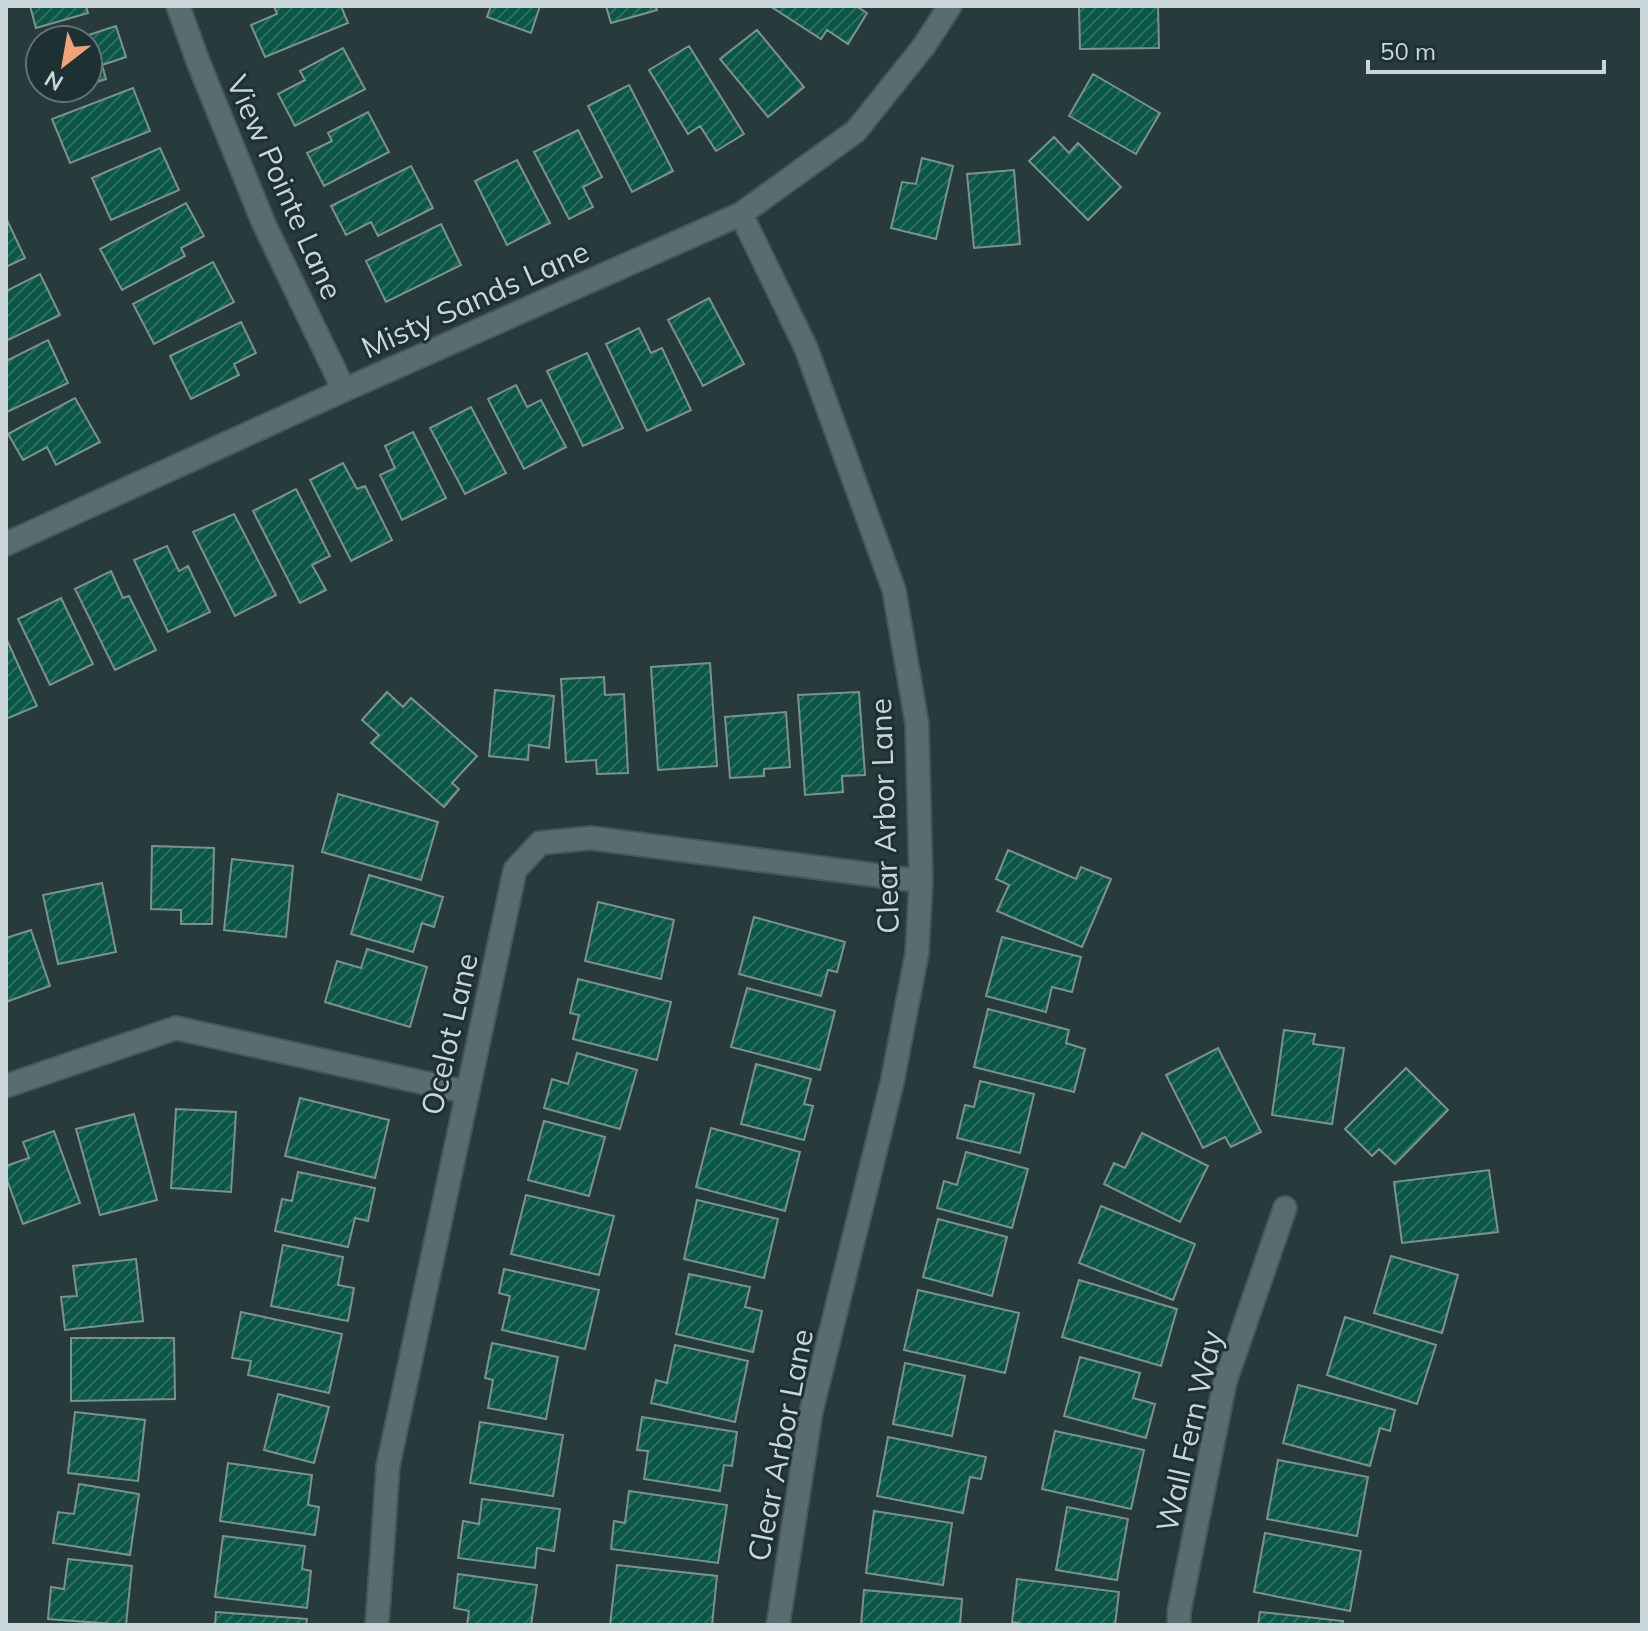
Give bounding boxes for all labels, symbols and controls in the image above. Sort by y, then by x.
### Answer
north arrow [24,24,104,104]
scale bar [1368,24,1604,74]
text: 50 m [1380,36,1436,66]
text: N [39,65,68,97]
street label: View Pointe Lane [219,69,351,305]
street label: Misty Sands Lane [355,232,595,366]
street label: Clear Arbor Lane [861,698,907,934]
street label: Ocelot Lane [412,949,486,1119]
street label: Clear Arbor Lane [739,1326,821,1564]
street label: Wall Fern Way [1147,1326,1231,1536]

